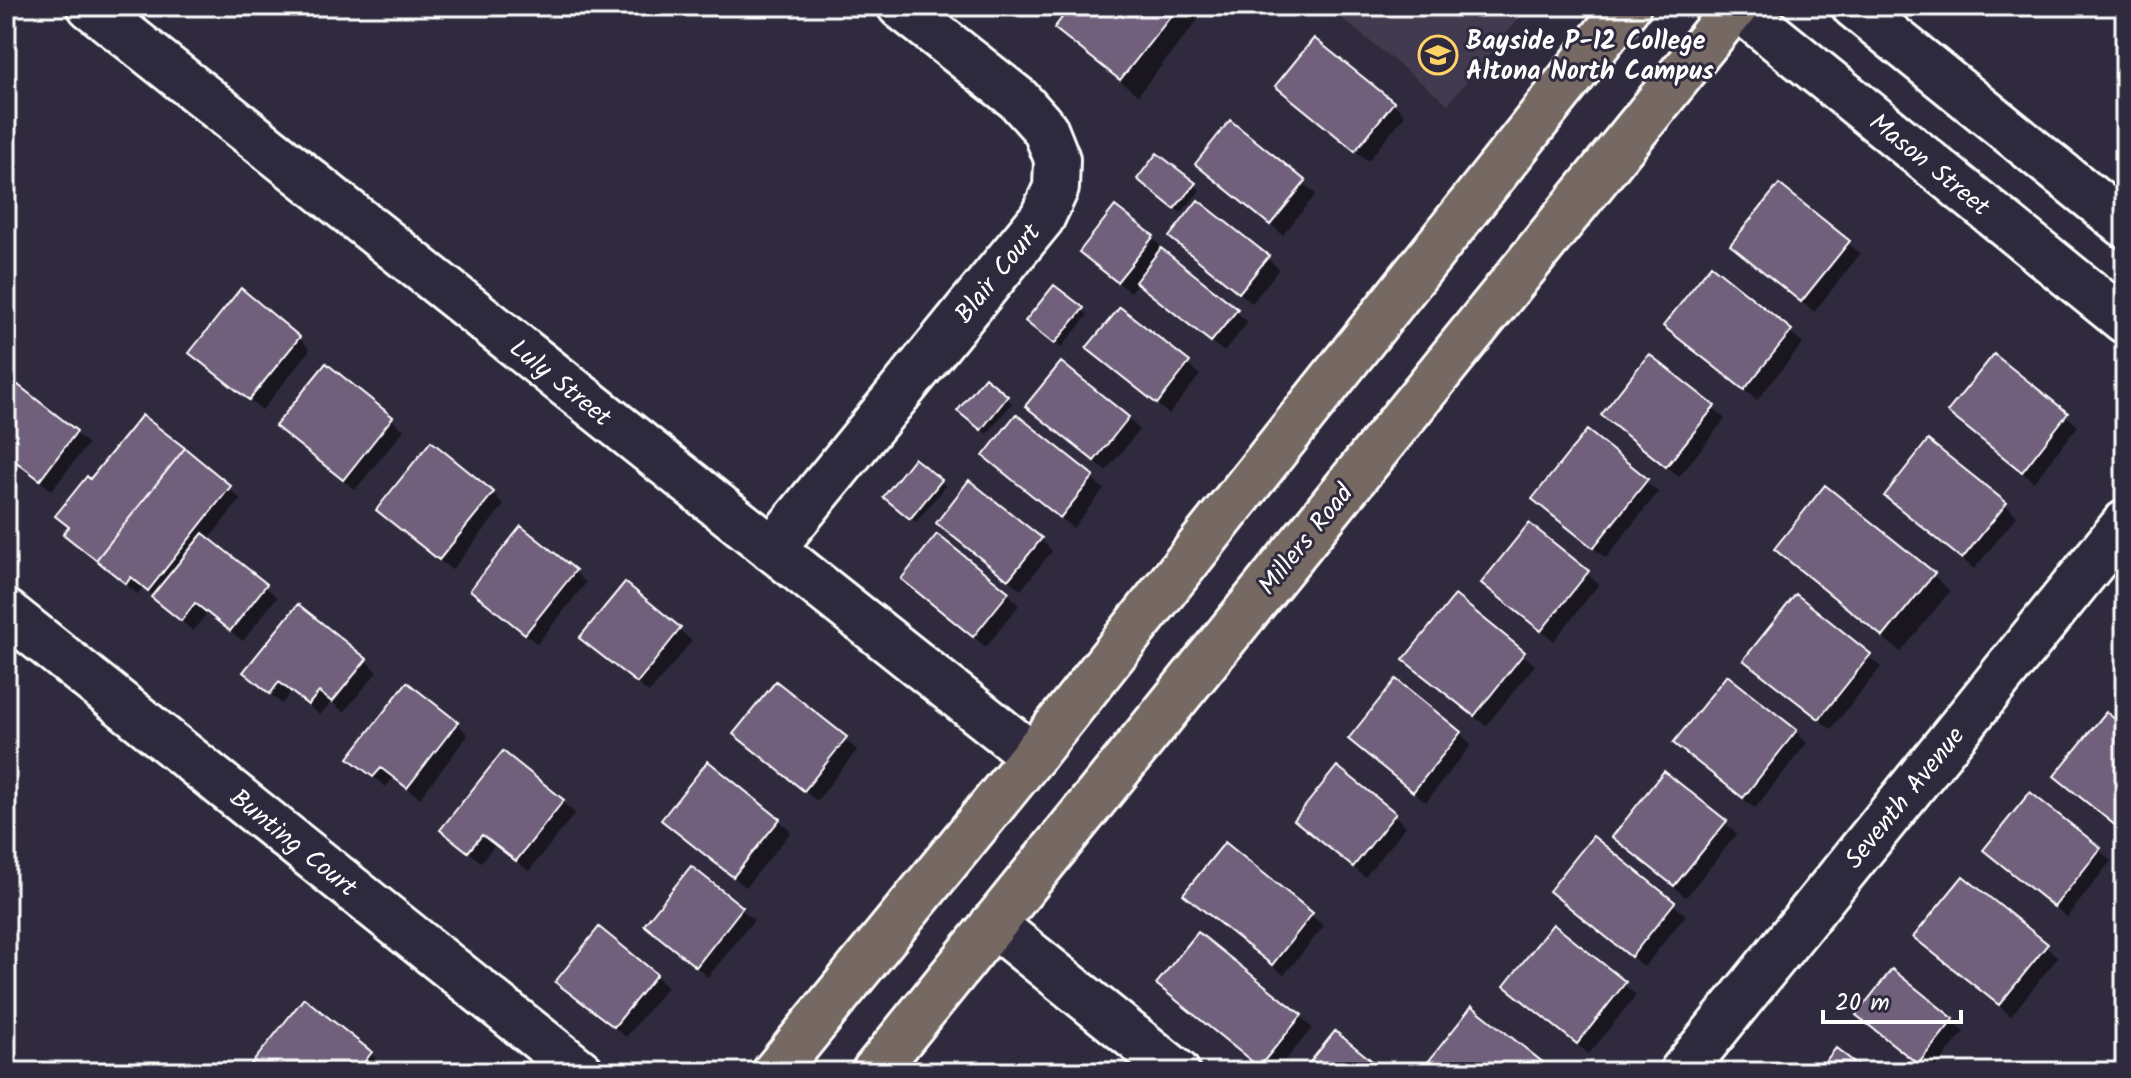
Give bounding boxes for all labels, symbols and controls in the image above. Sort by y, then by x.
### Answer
place label: Bayside P-12 College Altona North Campus [1466,21,1714,93]
school or university icon: Bayside P-12 College Altona North Campus [1417,34,1459,76]
street label: Mason Street [1859,103,1999,228]
street label: Blair Court [945,214,1053,334]
street label: Luly Street [499,329,621,439]
street label: Millers Road [1248,474,1365,605]
street label: Seventh Avenue [1835,718,1976,879]
street label: Bunting Court [220,779,367,909]
scale bar [1823,974,1961,1024]
text: 20 m [1835,984,1890,1023]

